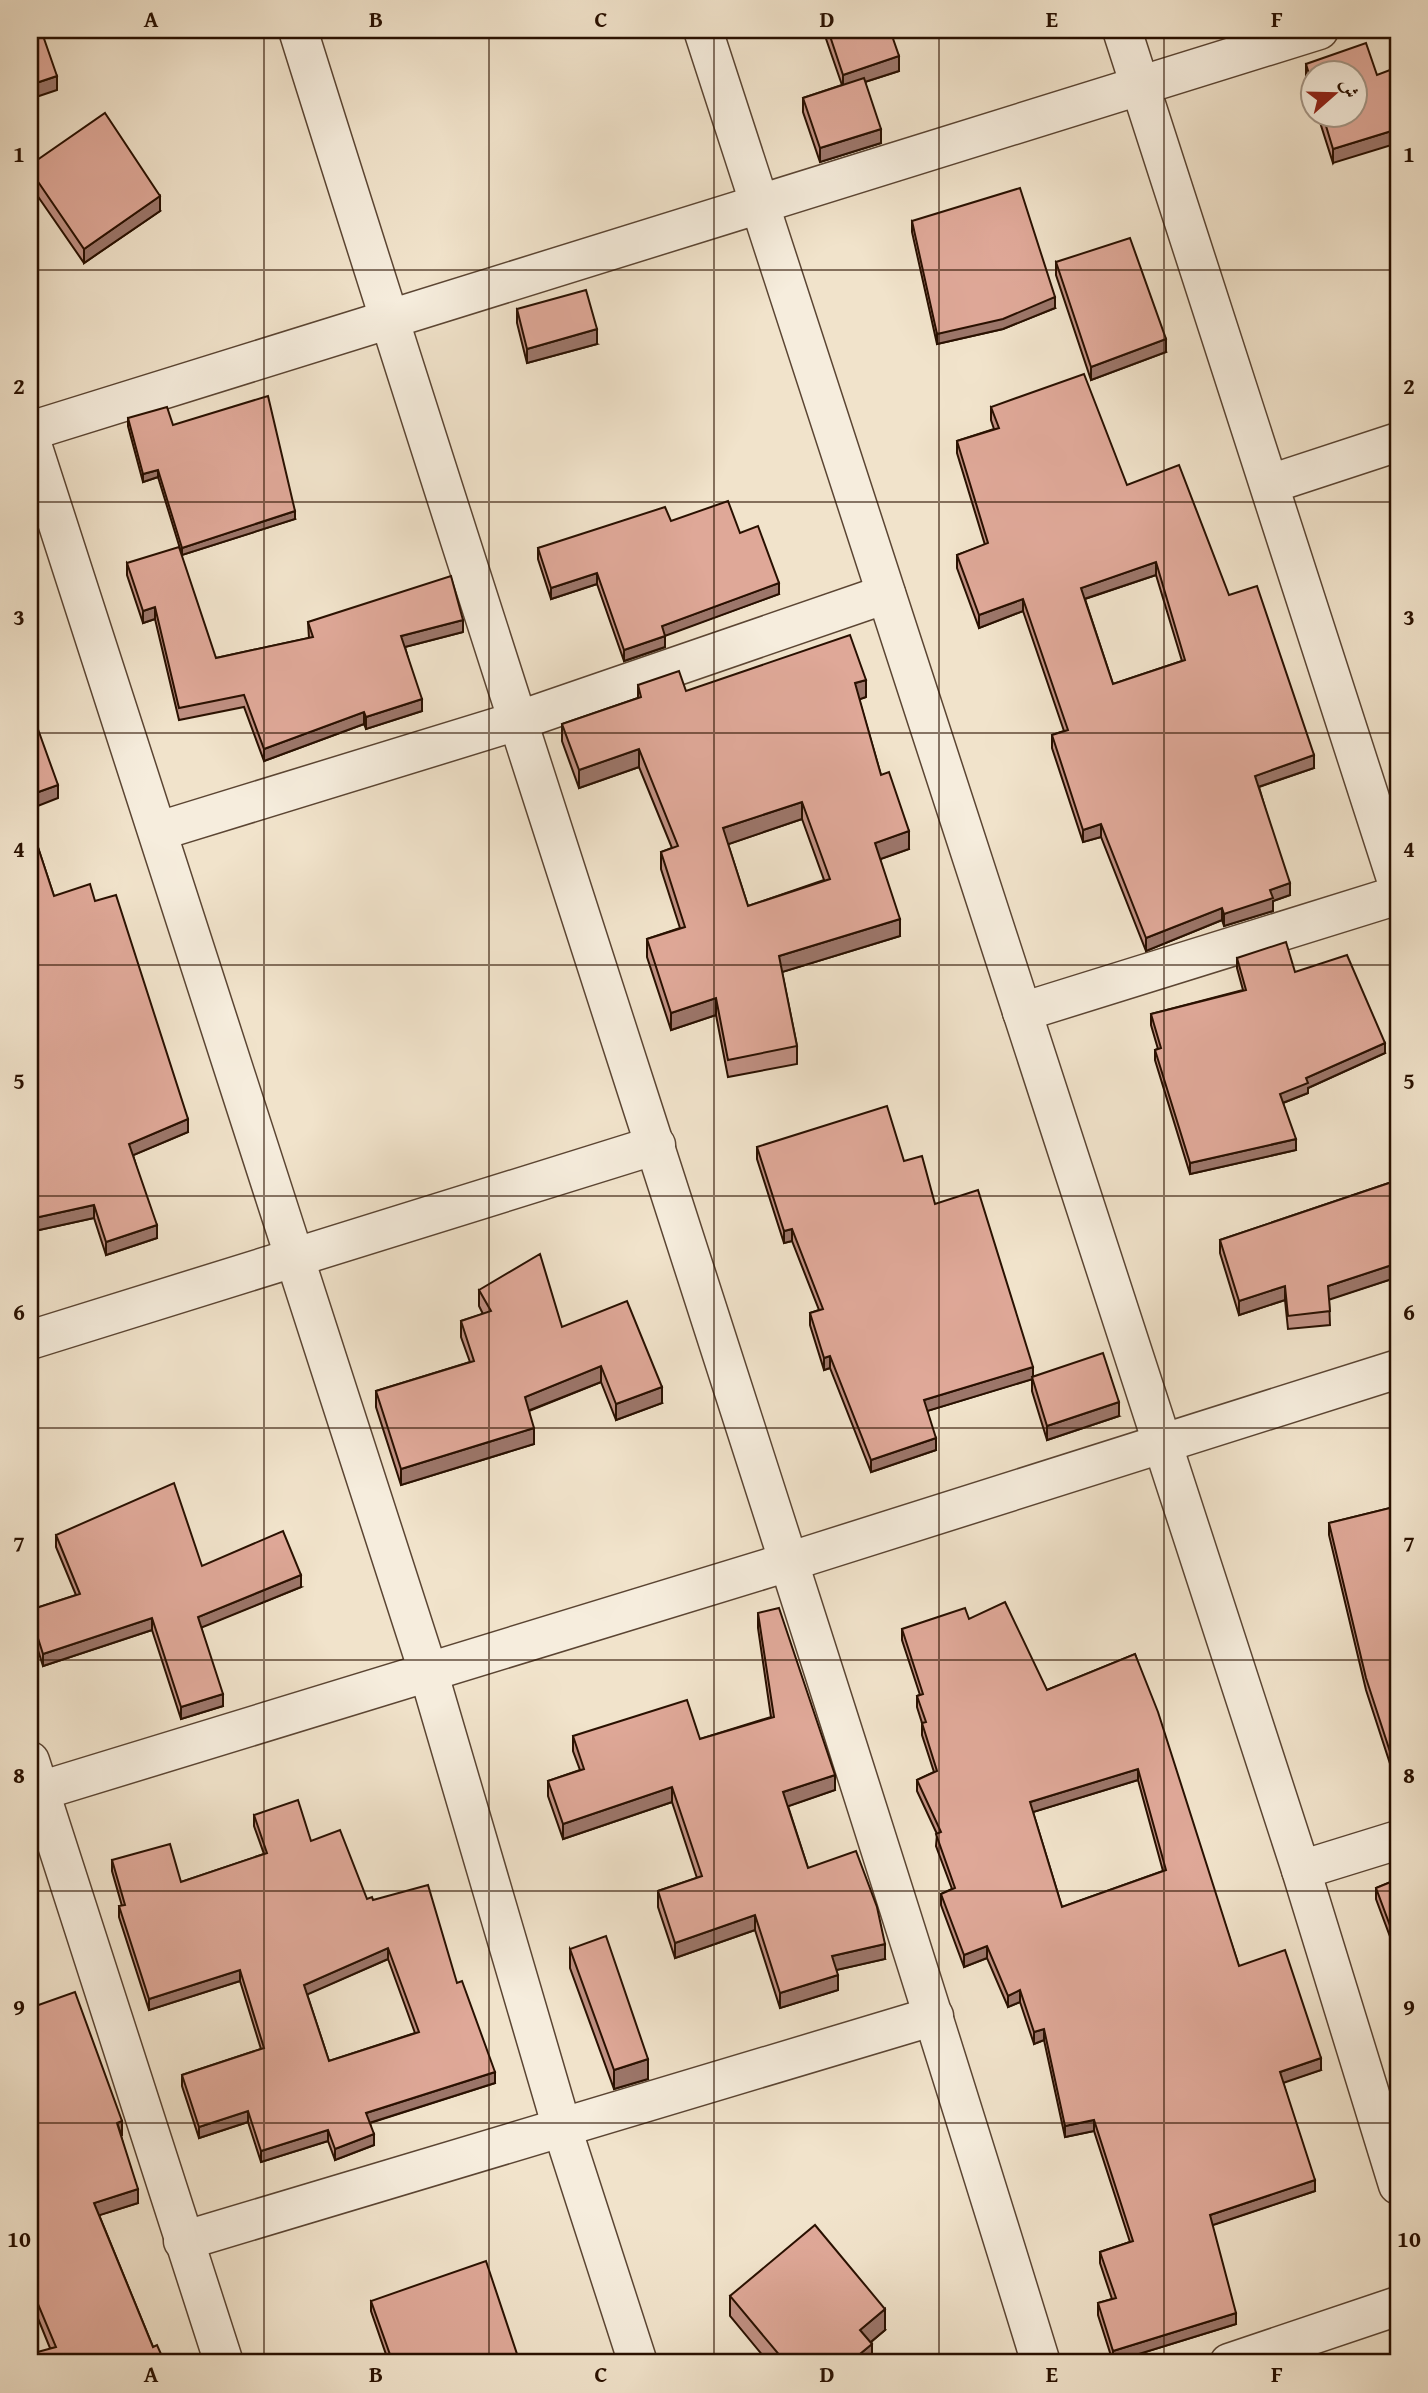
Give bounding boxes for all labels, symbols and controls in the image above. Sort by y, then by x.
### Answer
text: A [144,2,159,35]
text: B [369,2,383,35]
text: C [594,2,608,35]
text: D [820,2,835,35]
text: E [1046,2,1058,35]
text: F [1271,2,1283,35]
north arrow [1298,60,1368,130]
text: ش [1334,75,1366,102]
text: 1 [13,137,25,170]
text: 1 [1403,137,1415,170]
text: 2 [13,369,25,402]
text: 2 [1403,369,1415,402]
text: 3 [13,600,25,633]
text: 3 [1403,600,1415,633]
text: 4 [13,832,25,865]
text: 4 [1403,832,1415,865]
text: 5 [13,1064,25,1097]
text: 5 [1403,1064,1415,1097]
text: 6 [13,1295,25,1328]
text: 6 [1403,1295,1415,1328]
text: 7 [13,1527,25,1560]
text: 7 [1403,1527,1415,1560]
text: 8 [13,1758,25,1791]
text: 8 [1403,1758,1415,1791]
text: 9 [13,1990,25,2023]
text: 9 [1403,1990,1415,2023]
text: 10 [7,2222,31,2255]
text: 10 [1397,2222,1421,2255]
text: A [144,2357,159,2390]
text: B [369,2357,383,2390]
text: C [594,2357,608,2390]
text: D [820,2357,835,2390]
text: E [1046,2357,1058,2390]
text: F [1271,2357,1283,2390]

